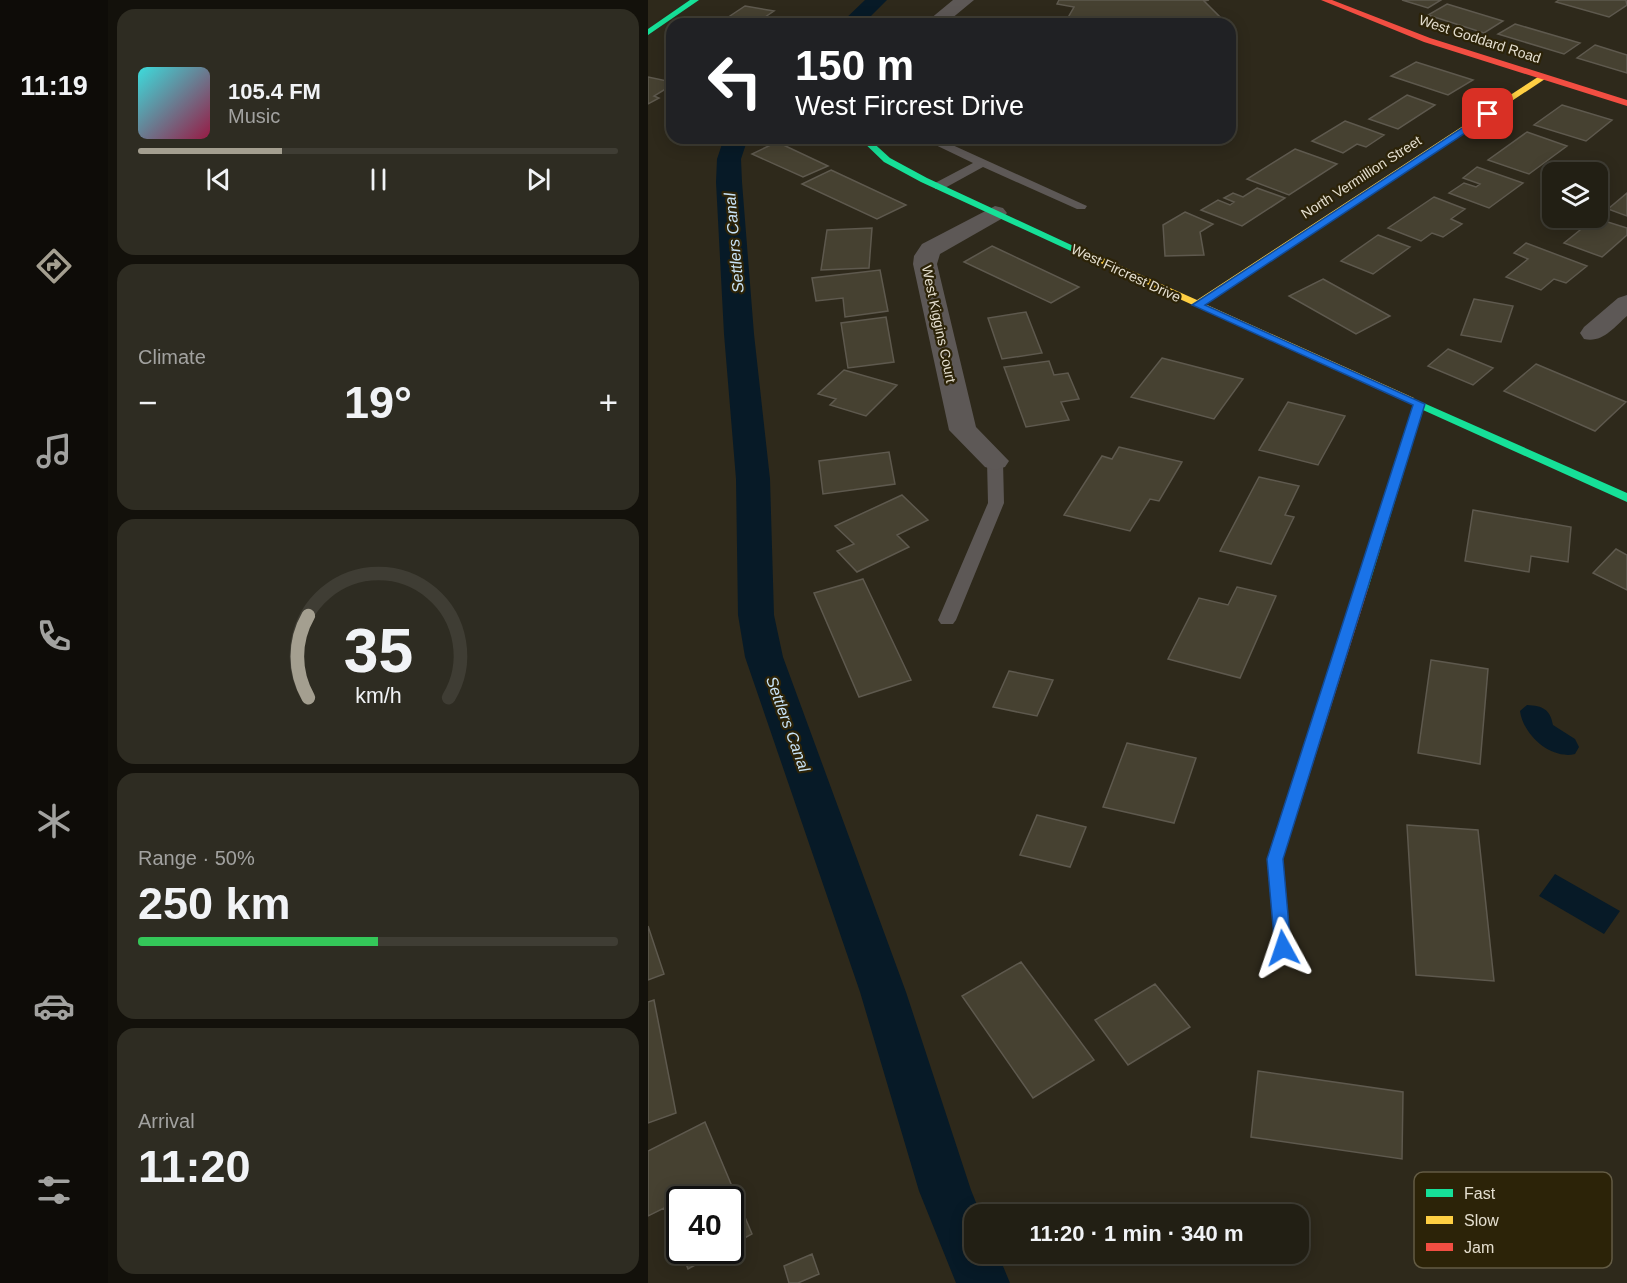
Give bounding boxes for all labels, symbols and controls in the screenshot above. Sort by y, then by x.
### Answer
street label: West Goddard Road [1417,12,1543,66]
icon: left [696,42,774,120]
text: 150 m [795,42,914,89]
text: 11:19 [20,71,88,101]
text: 105.4 FM [228,79,321,104]
pin [1462,88,1513,139]
text: West Fircrest Drive [795,91,1024,121]
icon: arrive [1471,97,1504,130]
text: Music [228,105,280,127]
street label: North Vermillion Street [1298,132,1424,222]
map controls [1542,162,1608,228]
button: layers [1542,162,1608,228]
icon: previous [202,163,235,196]
icon: pause [362,163,395,196]
icon: next [522,163,555,196]
water label: Settlers Canal [721,192,747,294]
street label: West Fircrest Drive [1069,241,1183,305]
icon: directions [33,245,75,287]
street label: West Kiggins Court [919,264,959,384]
text: Climate [138,346,206,368]
text: 19° [344,377,412,428]
text: − [138,384,157,421]
text: + [599,384,618,421]
icon: music [33,430,75,472]
icon: phone [33,615,75,657]
text: 35 [343,617,413,686]
water label: Settlers Canal [763,674,813,775]
text: km/h [355,685,401,709]
icon: climate [33,800,75,842]
text: Range · 50% [138,847,255,869]
text: 250 km [138,878,291,929]
position arrow [1251,916,1315,980]
icon: car [33,985,75,1027]
text: Arrival [138,1110,195,1132]
text: 11:20 [138,1141,251,1192]
icon: filters [33,1169,75,1211]
legend [1414,1172,1612,1268]
text: Fast [1464,1185,1496,1202]
speed limit sign: 40 [666,1186,744,1264]
text: Slow [1464,1212,1499,1229]
text: 11:20 · 1 min · 340 m [1030,1221,1244,1246]
text: Jam [1464,1239,1494,1256]

